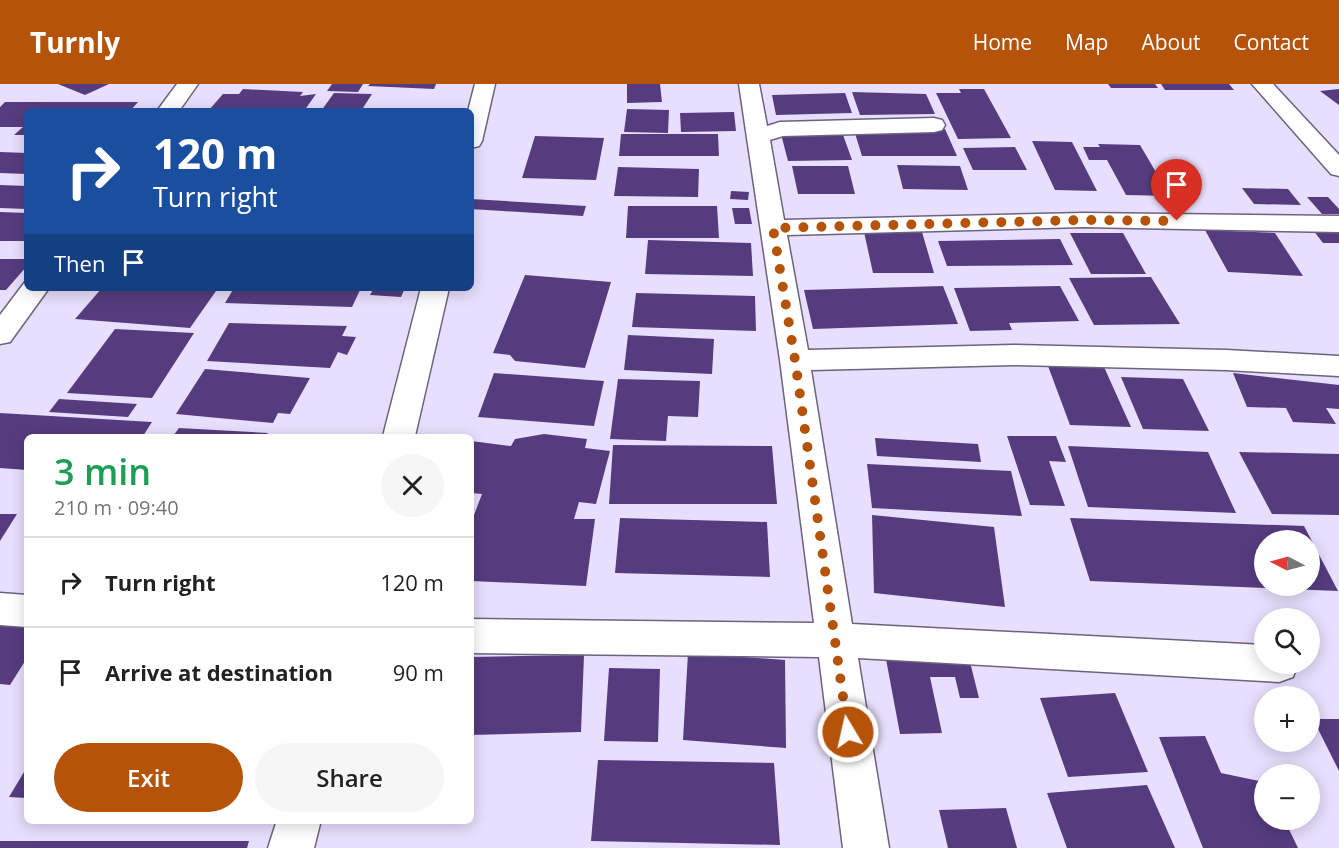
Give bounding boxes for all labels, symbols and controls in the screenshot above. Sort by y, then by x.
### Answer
text: Turnly [30,23,120,61]
text: Home [973,28,1032,56]
text: Map [1065,28,1108,56]
text: About [1141,28,1201,56]
text: Contact [1234,28,1309,56]
text: 120 m [153,124,277,181]
icon: right [54,132,132,210]
pin [1151,159,1202,221]
icon: arrive [1160,168,1193,201]
text: Turn right [153,178,278,215]
icon: arrive [117,246,150,279]
text: Then [54,248,105,278]
text: 3 min [54,447,151,496]
button: close [381,454,444,517]
text: 210 m · 09:40 [54,494,179,521]
north arrow [1254,530,1320,596]
map controls [1254,530,1320,830]
icon: right [54,566,87,599]
text: Turn right [105,567,216,597]
text: 120 m [380,567,444,597]
button: search [1254,608,1320,674]
icon: arrive [54,656,87,689]
text: Arrive at destination [105,657,333,687]
text: 90 m [393,657,444,687]
button: + [1254,686,1320,752]
position arrow [816,700,880,764]
button: Exit [54,743,243,812]
button: Share [255,743,444,812]
button: − [1254,764,1320,830]

